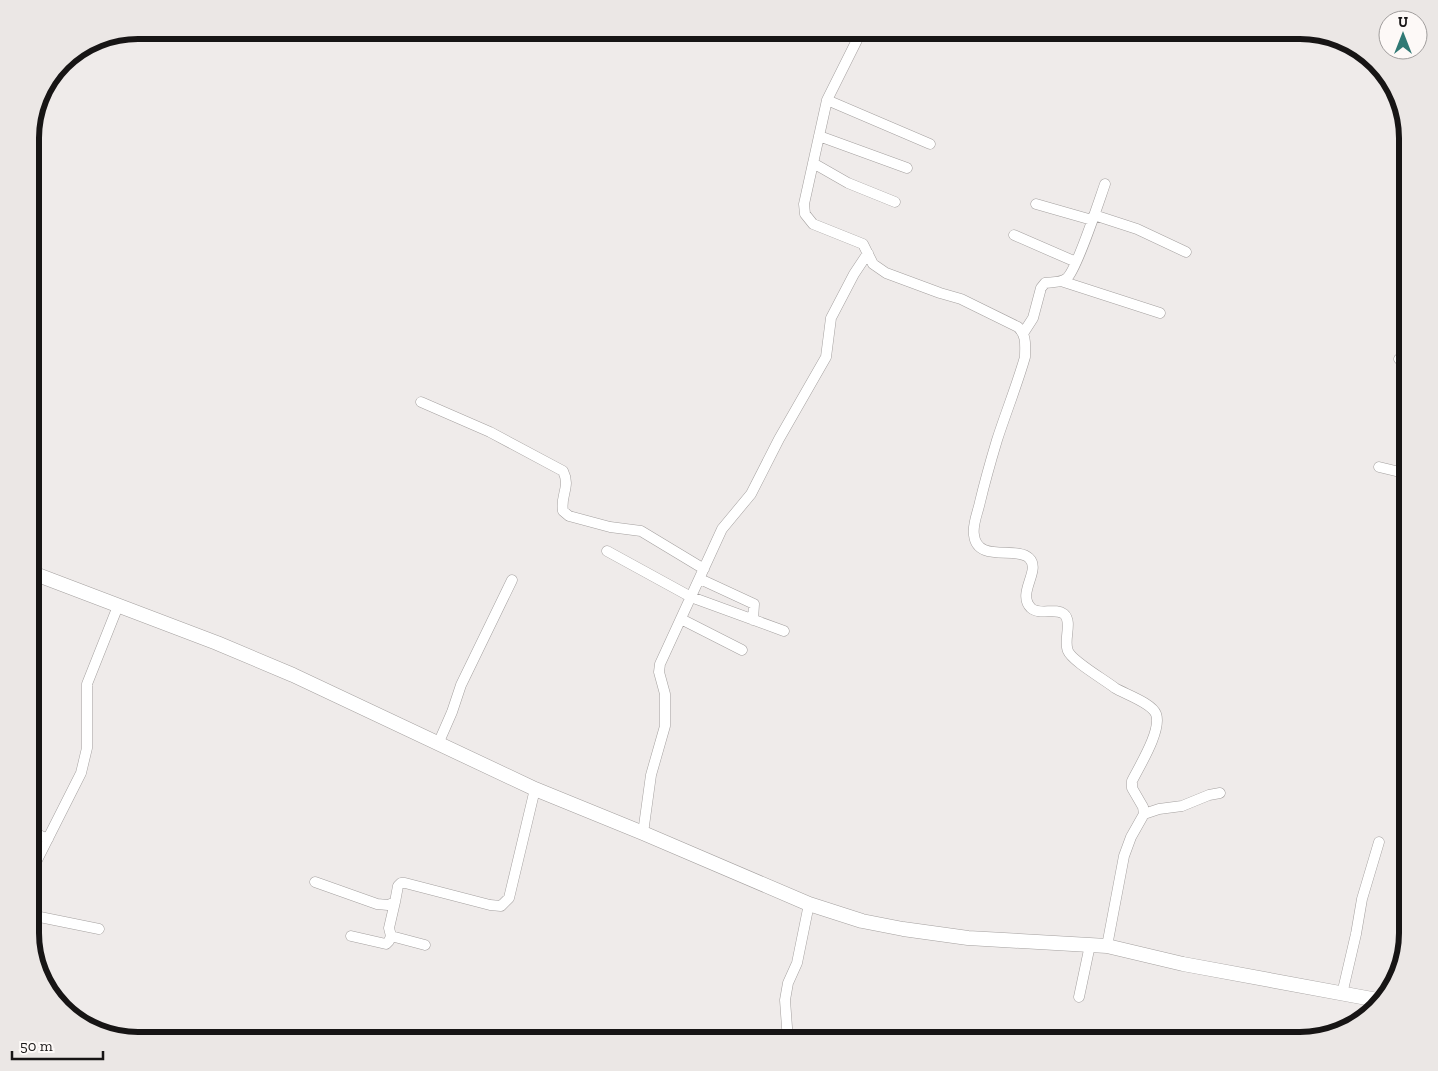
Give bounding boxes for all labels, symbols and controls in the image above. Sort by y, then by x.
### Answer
north arrow [1378,10,1428,60]
text: U [1398,14,1408,31]
scale bar [12,1028,104,1060]
text: 50 m [20,1037,53,1055]

